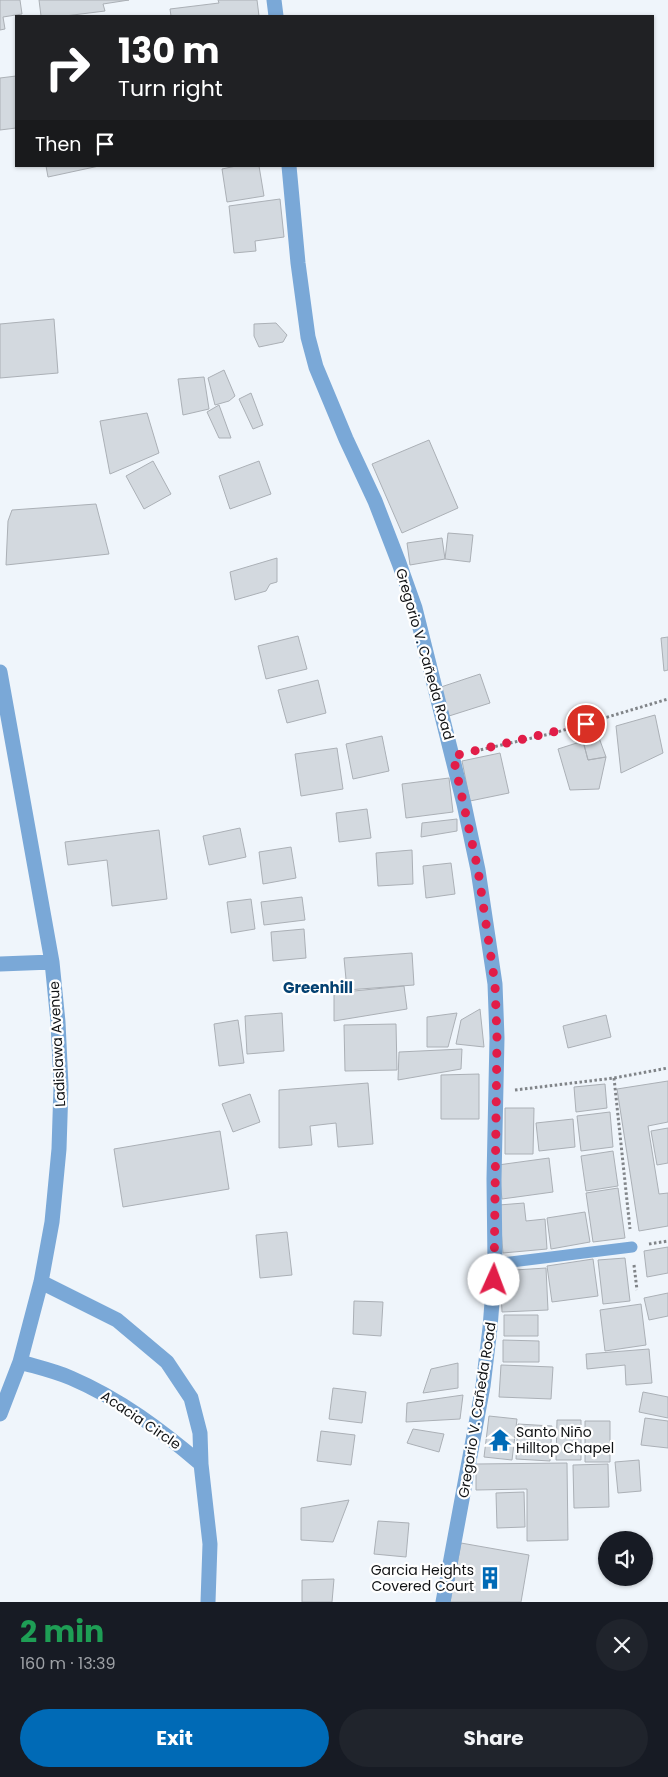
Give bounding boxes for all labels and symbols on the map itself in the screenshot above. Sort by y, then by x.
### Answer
street label: Gregorio V. Cañeda Road [391,566,459,742]
pin [565,703,607,745]
district label: Greenhill [283,977,353,998]
street label: Ladislawa Avenue [44,980,70,1107]
position arrow [467,1253,519,1305]
street label: Gregorio V. Cañeda Road [453,1321,501,1499]
street label: Acacia Circle [97,1386,185,1454]
place label: Santo Niño Hilltop Chapel [516,1422,614,1458]
temple icon: Santo Niño Hilltop Chapel [487,1427,513,1453]
place label: Garcia Heights Covered Court [371,1560,474,1596]
building icon: Garcia Heights Covered Court [477,1565,503,1591]

